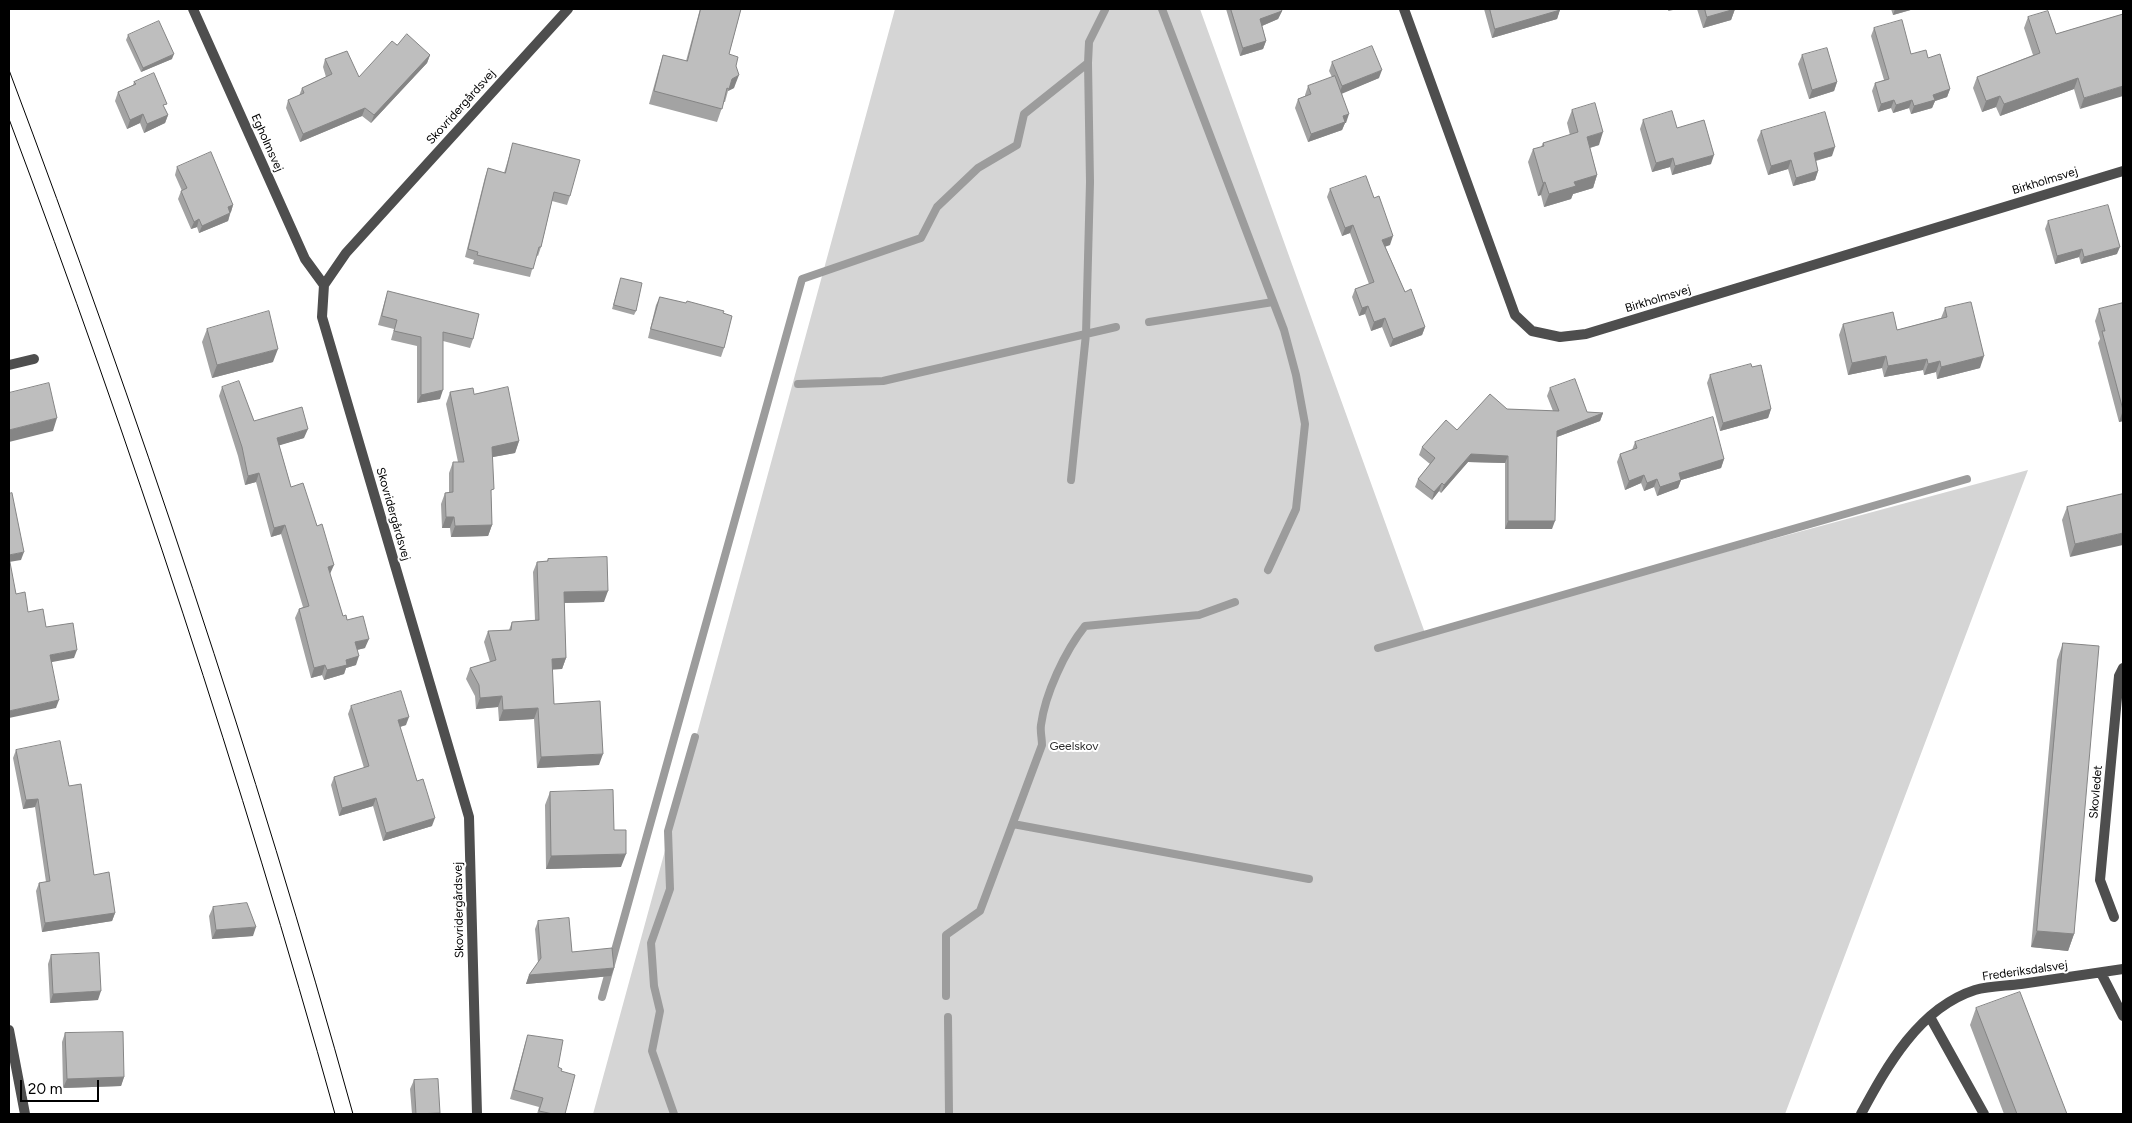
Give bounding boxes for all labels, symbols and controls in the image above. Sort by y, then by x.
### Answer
street label: Skovridergårdsvej [423,66,499,148]
street label: Egholmsvej [248,112,286,174]
street label: Birkholmsvej [2010,164,2080,198]
street label: Birkholmsvej [1623,282,1693,316]
street label: Skovridergårdsvej [373,466,413,562]
park label: Geelskov [1049,739,1099,753]
street label: Skovledet [2086,765,2106,819]
street label: Skovridergårdsvej [451,862,467,958]
street label: Frederiksdalsvej [1981,958,2069,984]
scale bar [22,1070,101,1102]
text: 20 m [28,1080,62,1098]

